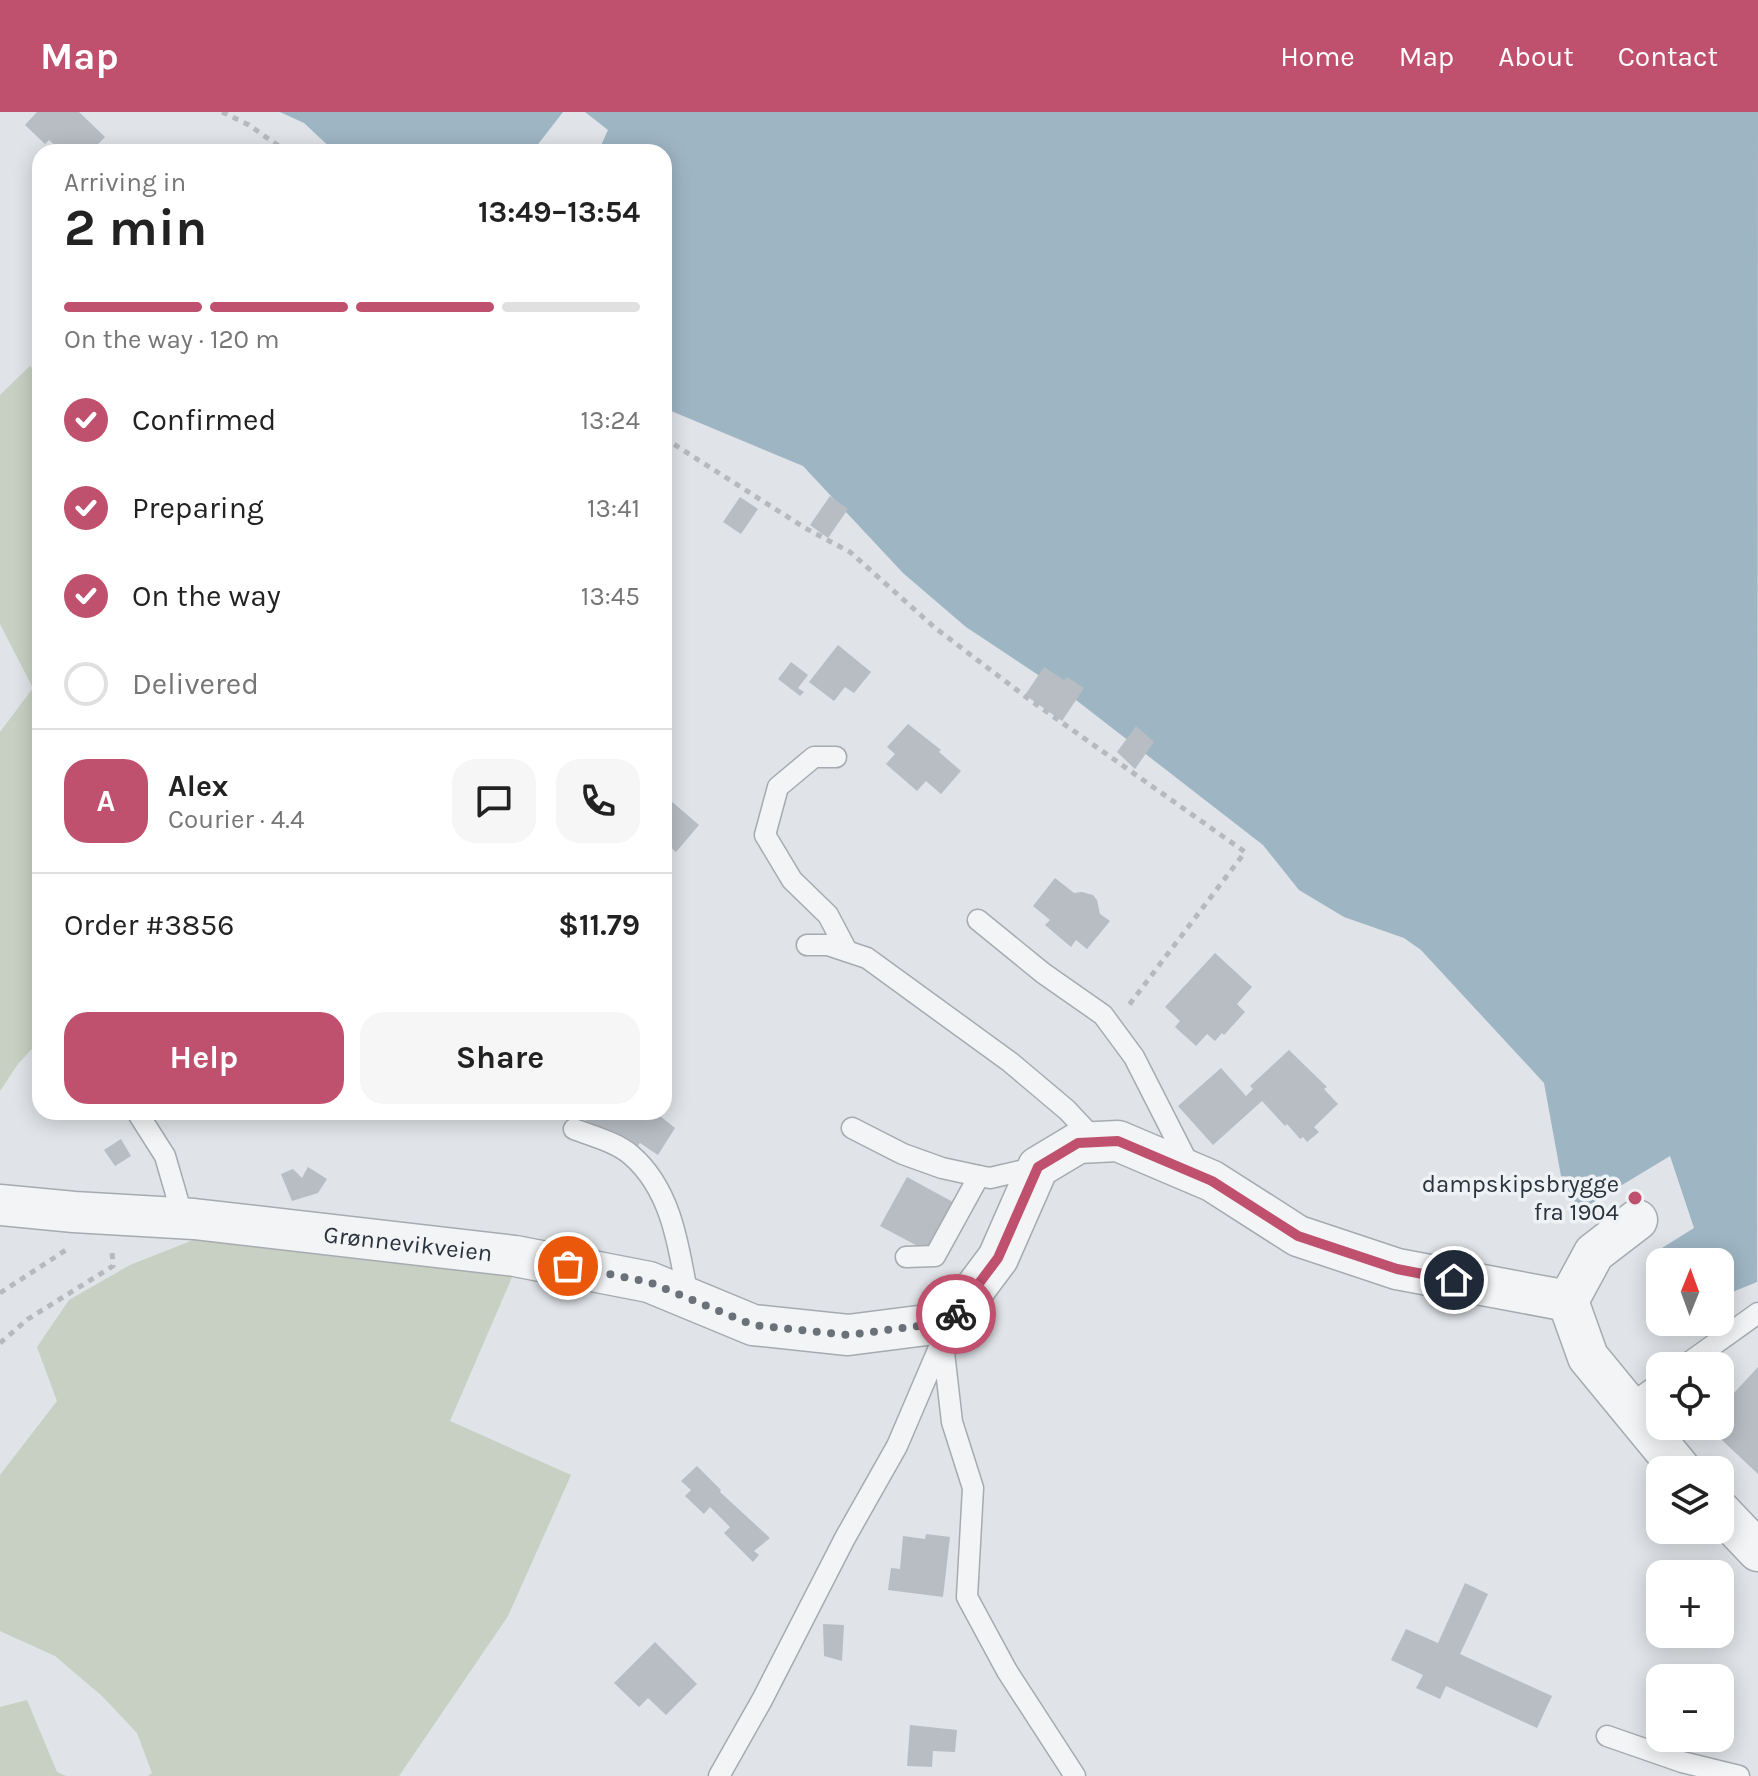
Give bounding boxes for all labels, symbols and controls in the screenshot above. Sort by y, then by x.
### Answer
text: Map [40,34,119,79]
text: Home [1280,40,1355,73]
text: Map [1399,40,1454,73]
text: About [1498,40,1574,73]
text: Contact [1618,40,1718,73]
text: Arriving in [64,167,186,198]
text: 13:49–13:54 [478,194,640,230]
text: 2 min [64,197,207,258]
text: On the way · 120 m [64,324,279,355]
icon: check [64,398,108,442]
text: Confirmed [132,402,276,438]
text: 13:24 [580,405,640,436]
icon: check [64,486,108,530]
text: Preparing [132,490,264,526]
text: 13:41 [587,493,640,524]
icon: check [64,574,108,618]
text: On the way [132,578,281,614]
text: 13:45 [581,581,640,612]
text: Delivered [132,666,259,702]
button: chat [452,759,536,843]
button: phone [556,759,640,843]
text: Alex [168,768,228,804]
text: A [97,783,115,819]
text: Courier · 4.4 [168,804,304,835]
text: Order #3856 [64,907,234,943]
text: $11.79 [558,907,640,943]
button: Help [64,1012,344,1104]
button: Share [360,1012,640,1104]
place label: dampskipsbrygge fra 1904 [1422,1170,1619,1226]
marker: dampskipsbrygge fra 1904 [1626,1189,1644,1207]
street label: Grønnevikveien [322,1220,494,1267]
pin [534,1232,602,1300]
icon: bag [546,1244,590,1288]
pin [1420,1246,1488,1314]
north arrow [1646,1248,1734,1336]
map controls [1646,1248,1734,1752]
icon: home [1432,1258,1476,1302]
courier [916,1274,996,1354]
icon: bike [934,1292,978,1336]
button: locate [1646,1352,1734,1440]
button: layers [1646,1456,1734,1544]
button: + [1646,1560,1734,1648]
button: − [1646,1664,1734,1752]

